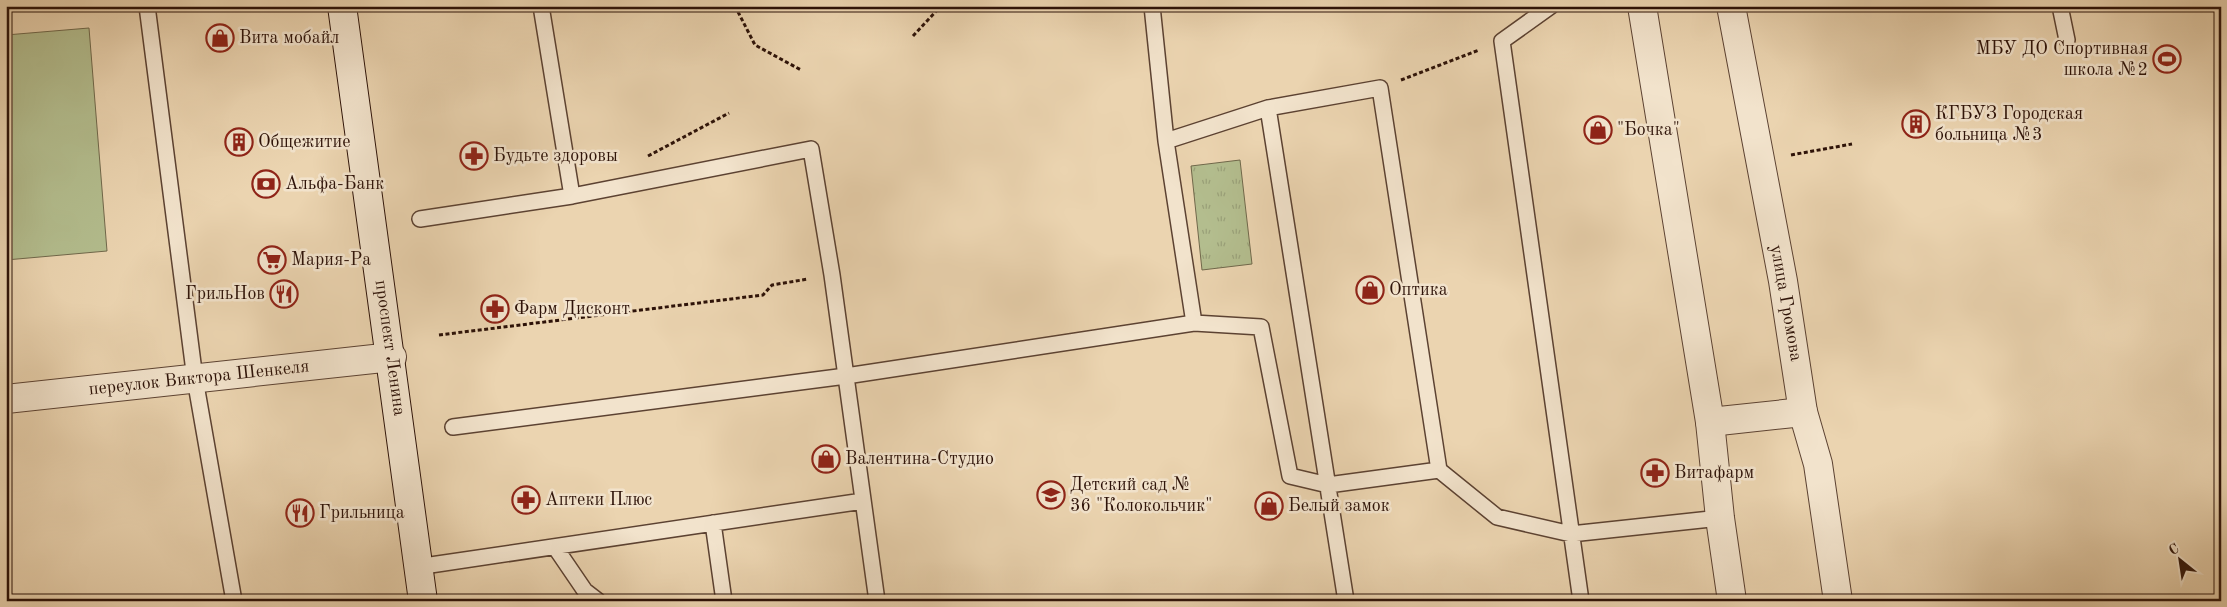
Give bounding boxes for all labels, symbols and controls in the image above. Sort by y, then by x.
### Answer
shop icon: Вита мобайл [205,23,235,53]
place label: Вита мобайл [239,29,339,47]
place label: МБУ ДО Спортивная школа №2 [1976,40,2148,79]
sports icon: МБУ ДО Спортивная школа №2 [2152,44,2182,74]
place label: КГБУЗ Городская больница №3 [1935,105,2083,144]
building icon: КГБУЗ Городская больница №3 [1901,109,1931,139]
shop icon: "Бочка" [1583,115,1613,145]
place label: "Бочка" [1617,121,1680,139]
building icon: Общежитие [224,127,254,157]
place label: Общежитие [258,133,351,151]
pharmacy icon: Будьте здоровы [459,141,489,171]
place label: Будьте здоровы [493,147,618,165]
bank icon: Альфа-Банк [251,169,281,199]
place label: Альфа-Банк [285,175,384,194]
street label: улица Громова [1767,243,1805,363]
supermarket icon: Мария-Ра [257,245,287,275]
place label: Мария-Ра [291,251,371,269]
shop icon: Оптика [1355,275,1385,305]
restaurant icon: ГрильНов [269,279,299,309]
street label: проспект Ленина [372,279,408,417]
place label: Оптика [1389,281,1448,299]
place label: ГрильНов [185,285,265,303]
pharmacy icon: Фарм Дисконт [480,294,510,324]
place label: Фарм Дисконт [514,300,630,318]
street label: переулок Виктора Шенкеля [88,357,310,399]
shop icon: Валентина-Студио [811,444,841,474]
place label: Валентина-Студио [845,450,994,468]
pharmacy icon: Витафарм [1640,458,1670,488]
place label: Витафарм [1674,464,1754,483]
place label: Детский сад № 36 "Колокольчик" [1070,476,1212,515]
school or university icon: Детский сад № 36 "Колокольчик" [1036,480,1066,510]
pharmacy icon: Аптеки Плюс [511,485,541,515]
place label: Аптеки Плюс [545,491,652,509]
shop icon: Белый замок [1254,491,1284,521]
place label: Белый замок [1288,497,1390,515]
restaurant icon: Грильница [285,498,315,528]
place label: Грильница [319,504,405,522]
north arrow [2154,534,2204,584]
text: С [2166,541,2182,558]

